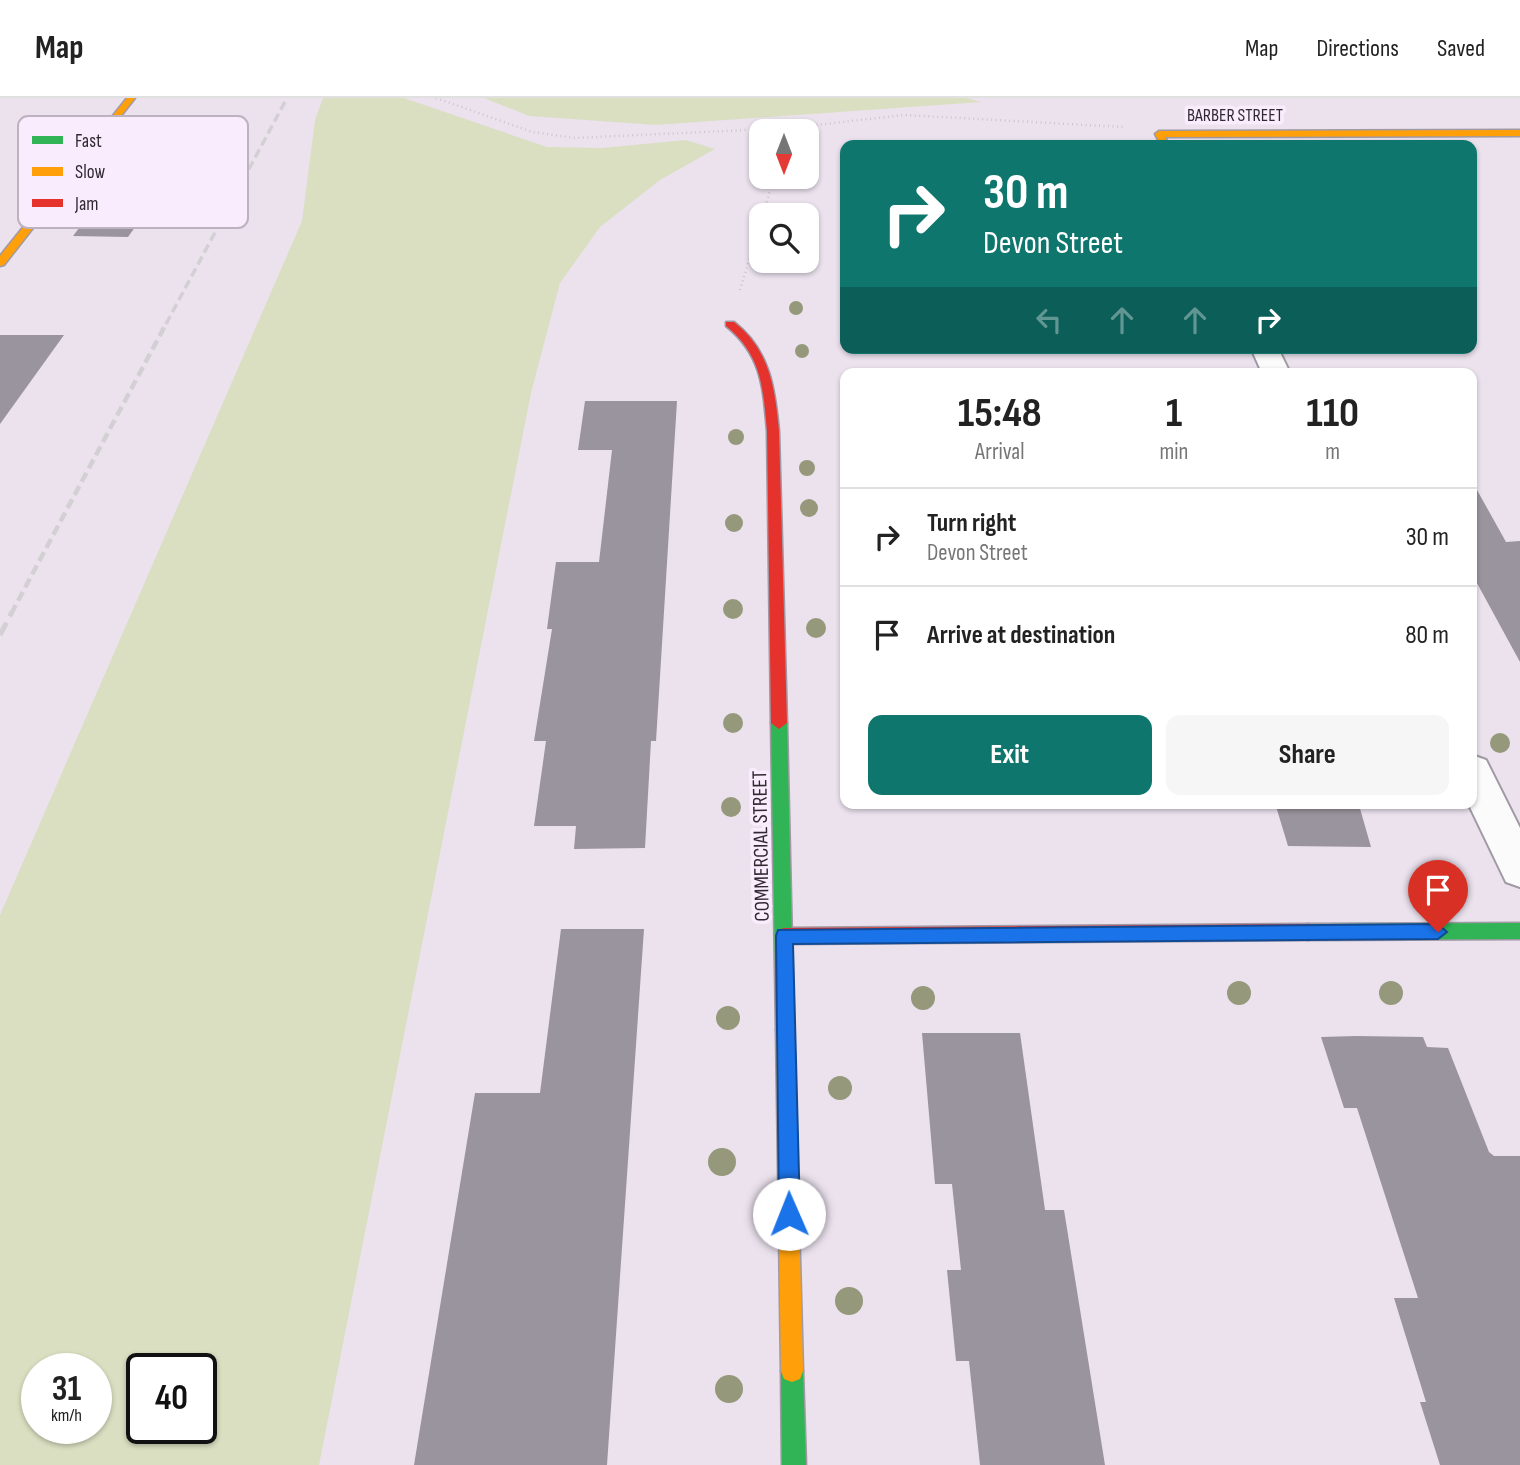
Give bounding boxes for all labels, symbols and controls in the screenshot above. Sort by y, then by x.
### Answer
text: Map [35,28,84,68]
text: Map [1245,34,1278,63]
text: Directions [1316,34,1399,63]
text: Saved [1437,34,1485,63]
street label: BARBER STREET [1187,105,1283,126]
legend [18,116,248,228]
north arrow [749,119,819,189]
map controls [749,119,819,273]
text: Fast [75,130,102,153]
text: Slow [75,161,105,184]
text: 30 m [983,164,1068,223]
icon: right [868,168,959,259]
text: Jam [74,193,98,216]
button: search [749,203,819,273]
text: Devon Street [983,224,1123,263]
icon: left [1030,301,1068,339]
icon: ahead [1103,301,1141,339]
icon: ahead [1176,301,1214,339]
icon: right [1249,301,1287,339]
text: 15:48 [958,388,1042,439]
text: 1 [1166,388,1182,439]
text: 110 [1306,388,1359,439]
text: Arrival [975,438,1024,466]
text: min [1159,438,1188,466]
text: m [1325,438,1340,466]
text: Turn right [927,508,1016,539]
icon: right [868,518,906,556]
text: 30 m [1406,522,1449,553]
text: Devon Street [927,539,1028,567]
icon: arrive [868,616,906,654]
text: Arrive at destination [927,620,1115,651]
text: 80 m [1405,620,1449,651]
button: Exit [868,715,1152,795]
button: Share [1166,715,1449,795]
street label: COMMERCIAL STREET [747,770,775,922]
pin [1408,860,1468,932]
icon: arrive [1419,871,1457,909]
position arrow [752,1177,826,1251]
speed limit sign: 40 [126,1353,217,1444]
text: 31 [52,1368,81,1411]
text: km/h [51,1405,82,1426]

